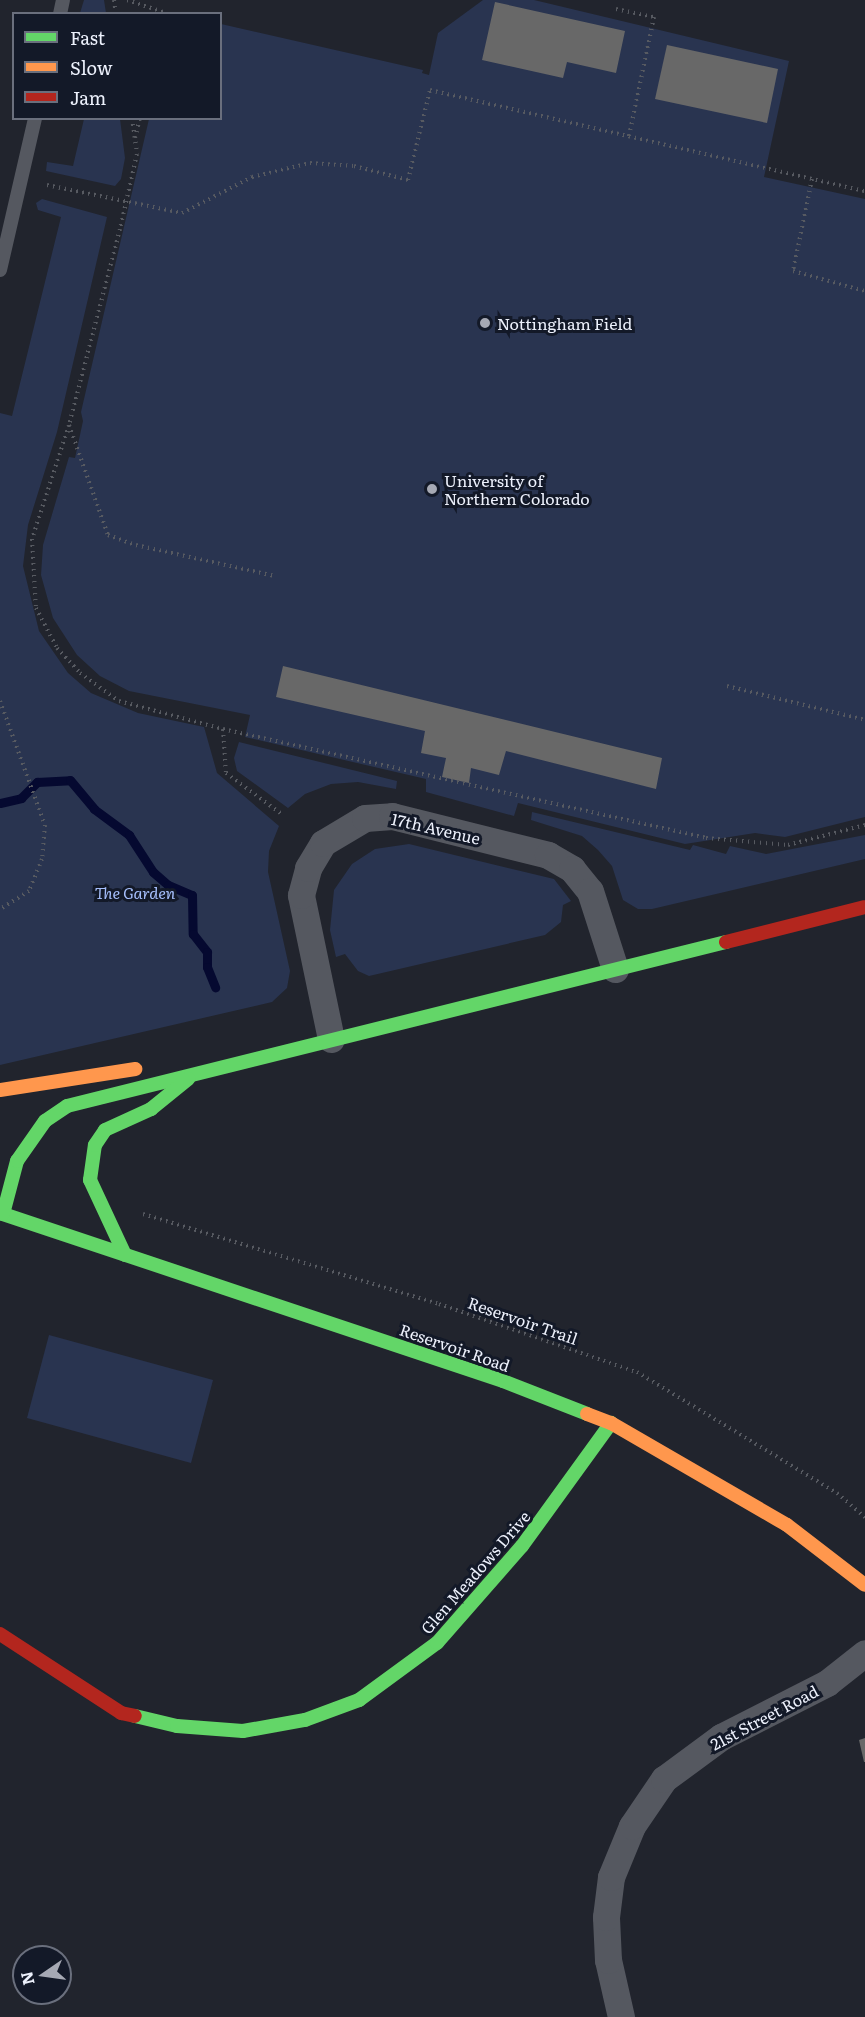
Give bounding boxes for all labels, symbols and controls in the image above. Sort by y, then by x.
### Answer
legend [12,12,222,120]
text: Fast [70,24,105,51]
text: Slow [70,54,112,81]
text: Jam [70,84,106,111]
place label: Nottingham Field [497,313,632,333]
marker: Nottingham Field [478,316,492,330]
place label: University of Northern Colorado [444,470,590,508]
marker: University of Northern Colorado [425,482,439,496]
street label: 17th Avenue [390,808,482,848]
park label: The Garden [95,882,175,902]
street label: Reservoir Trail [466,1292,580,1348]
street label: Reservoir Road [397,1319,513,1375]
street label: Glen Meadows Drive [416,1507,534,1637]
street label: 21st Street Road [707,1681,821,1753]
north arrow [12,1945,72,2005]
text: N [13,1969,40,1988]

